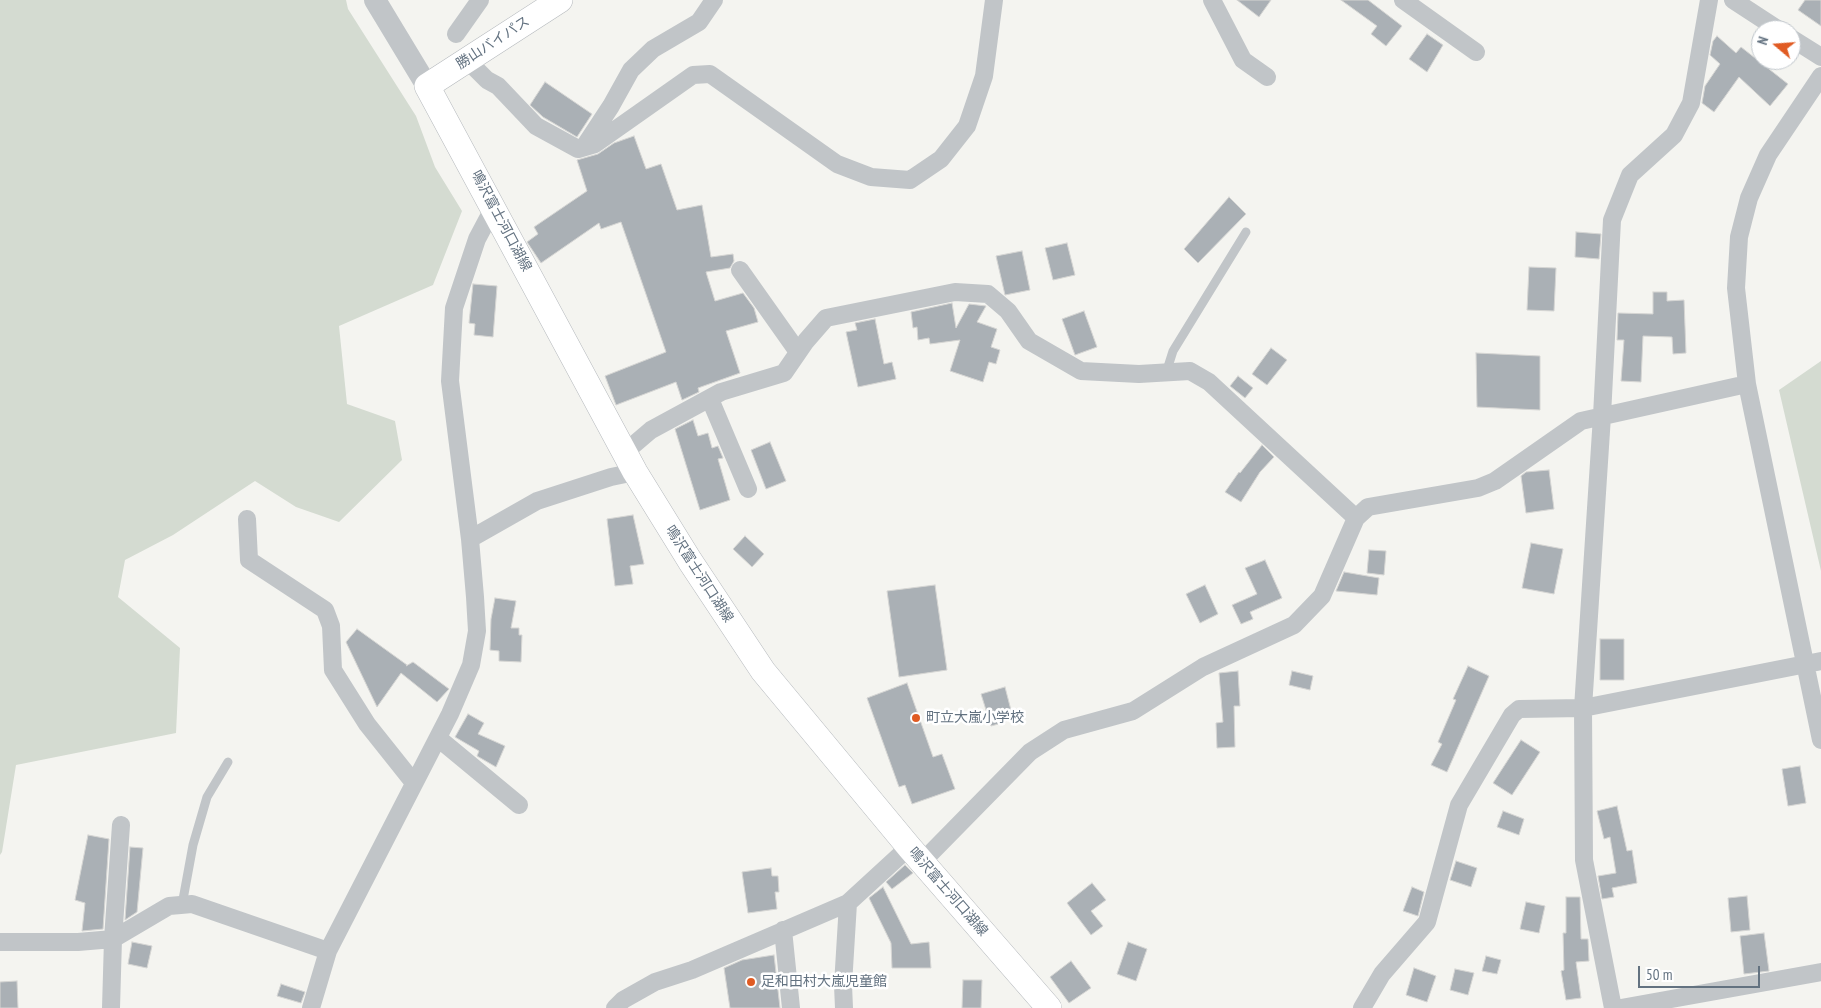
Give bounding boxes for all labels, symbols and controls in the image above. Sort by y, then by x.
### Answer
street label: 勝山バイパス [453,13,533,73]
north arrow [1751,20,1801,70]
text: N [1753,34,1772,47]
street label: 鳴沢富士河口湖線 [467,168,535,274]
street label: 鳴沢富士河口湖線 [661,522,737,626]
place label: 町立大嵐小学校 [926,710,1024,726]
marker: 町立大嵐小学校 [910,712,922,724]
street label: 鳴沢富士河口湖線 [905,844,991,940]
scale bar [1641,956,1764,988]
text: 50 m [1646,965,1672,984]
place label: 足和田村大嵐児童館 [761,974,887,990]
marker: 足和田村大嵐児童館 [745,976,757,988]

